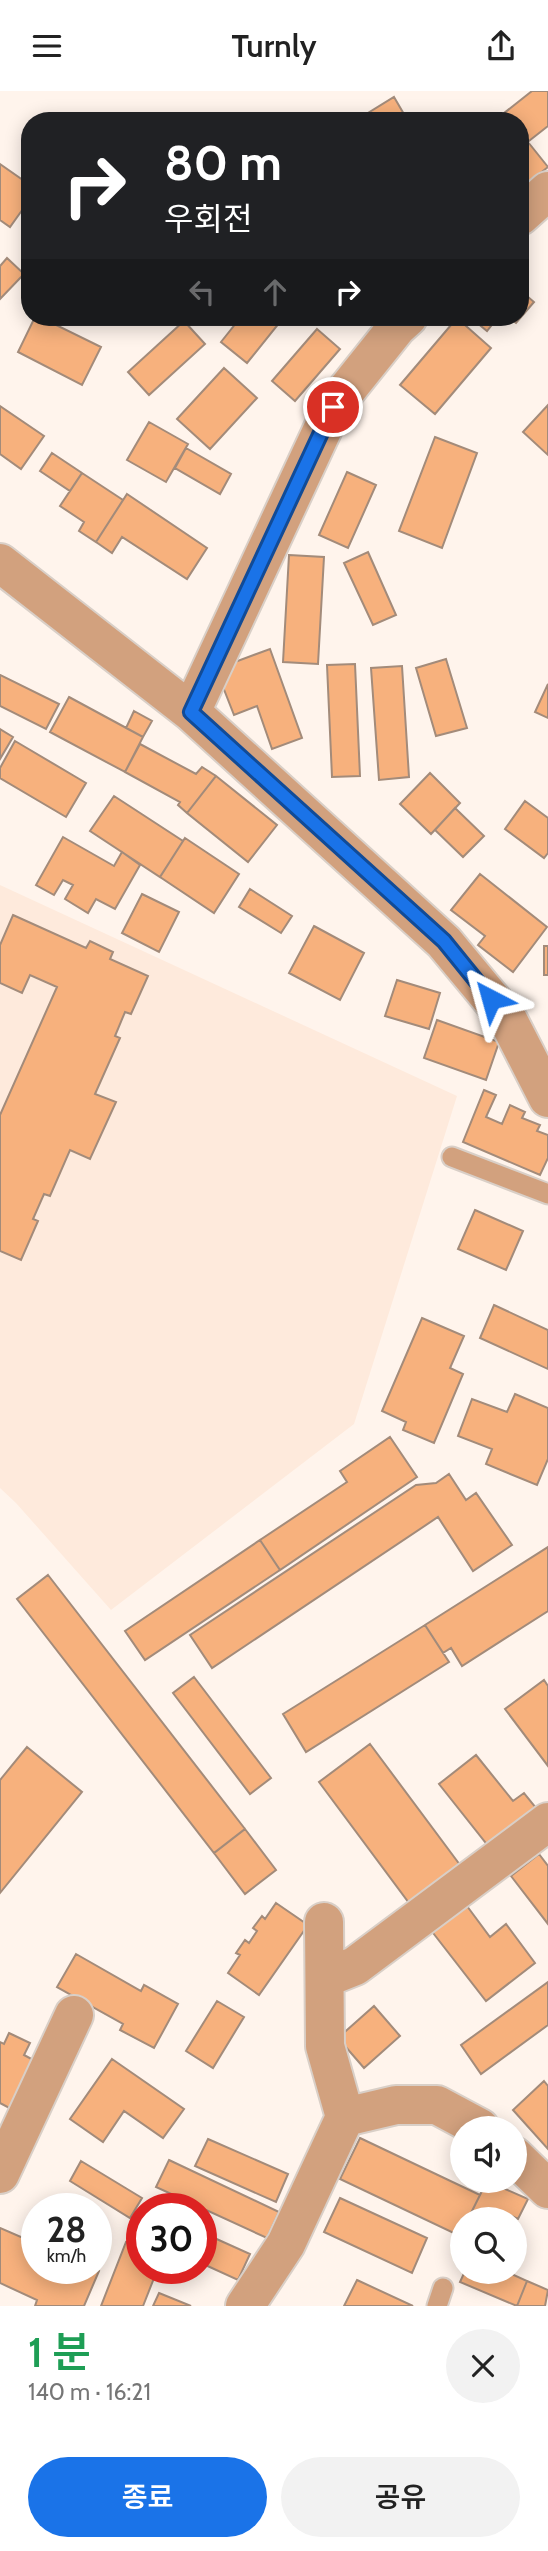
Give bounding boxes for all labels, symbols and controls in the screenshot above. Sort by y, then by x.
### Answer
text: Turnly [231,26,317,65]
icon: menu [28,27,66,65]
icon: share [482,27,520,65]
text: 80 m [164,133,282,192]
icon: right [49,140,140,231]
text: 우회전 [164,199,252,238]
icon: left [183,273,221,311]
icon: ahead [256,273,294,311]
icon: right [329,273,367,311]
pin [303,377,363,437]
icon: arrive [314,388,352,426]
position arrow [454,962,528,1036]
map controls [450,2116,527,2284]
button: sound [450,2116,527,2193]
speed limit sign: 30 [126,2193,217,2284]
button: search [450,2207,527,2284]
text: 28 [47,2208,86,2251]
text: km/h [47,2245,86,2267]
text: 1 분 [28,2326,91,2378]
button: close [446,2329,520,2403]
text: 140 m · 16:21 [28,2378,151,2406]
button: 종료 [28,2457,267,2537]
button: 공유 [281,2457,520,2537]

